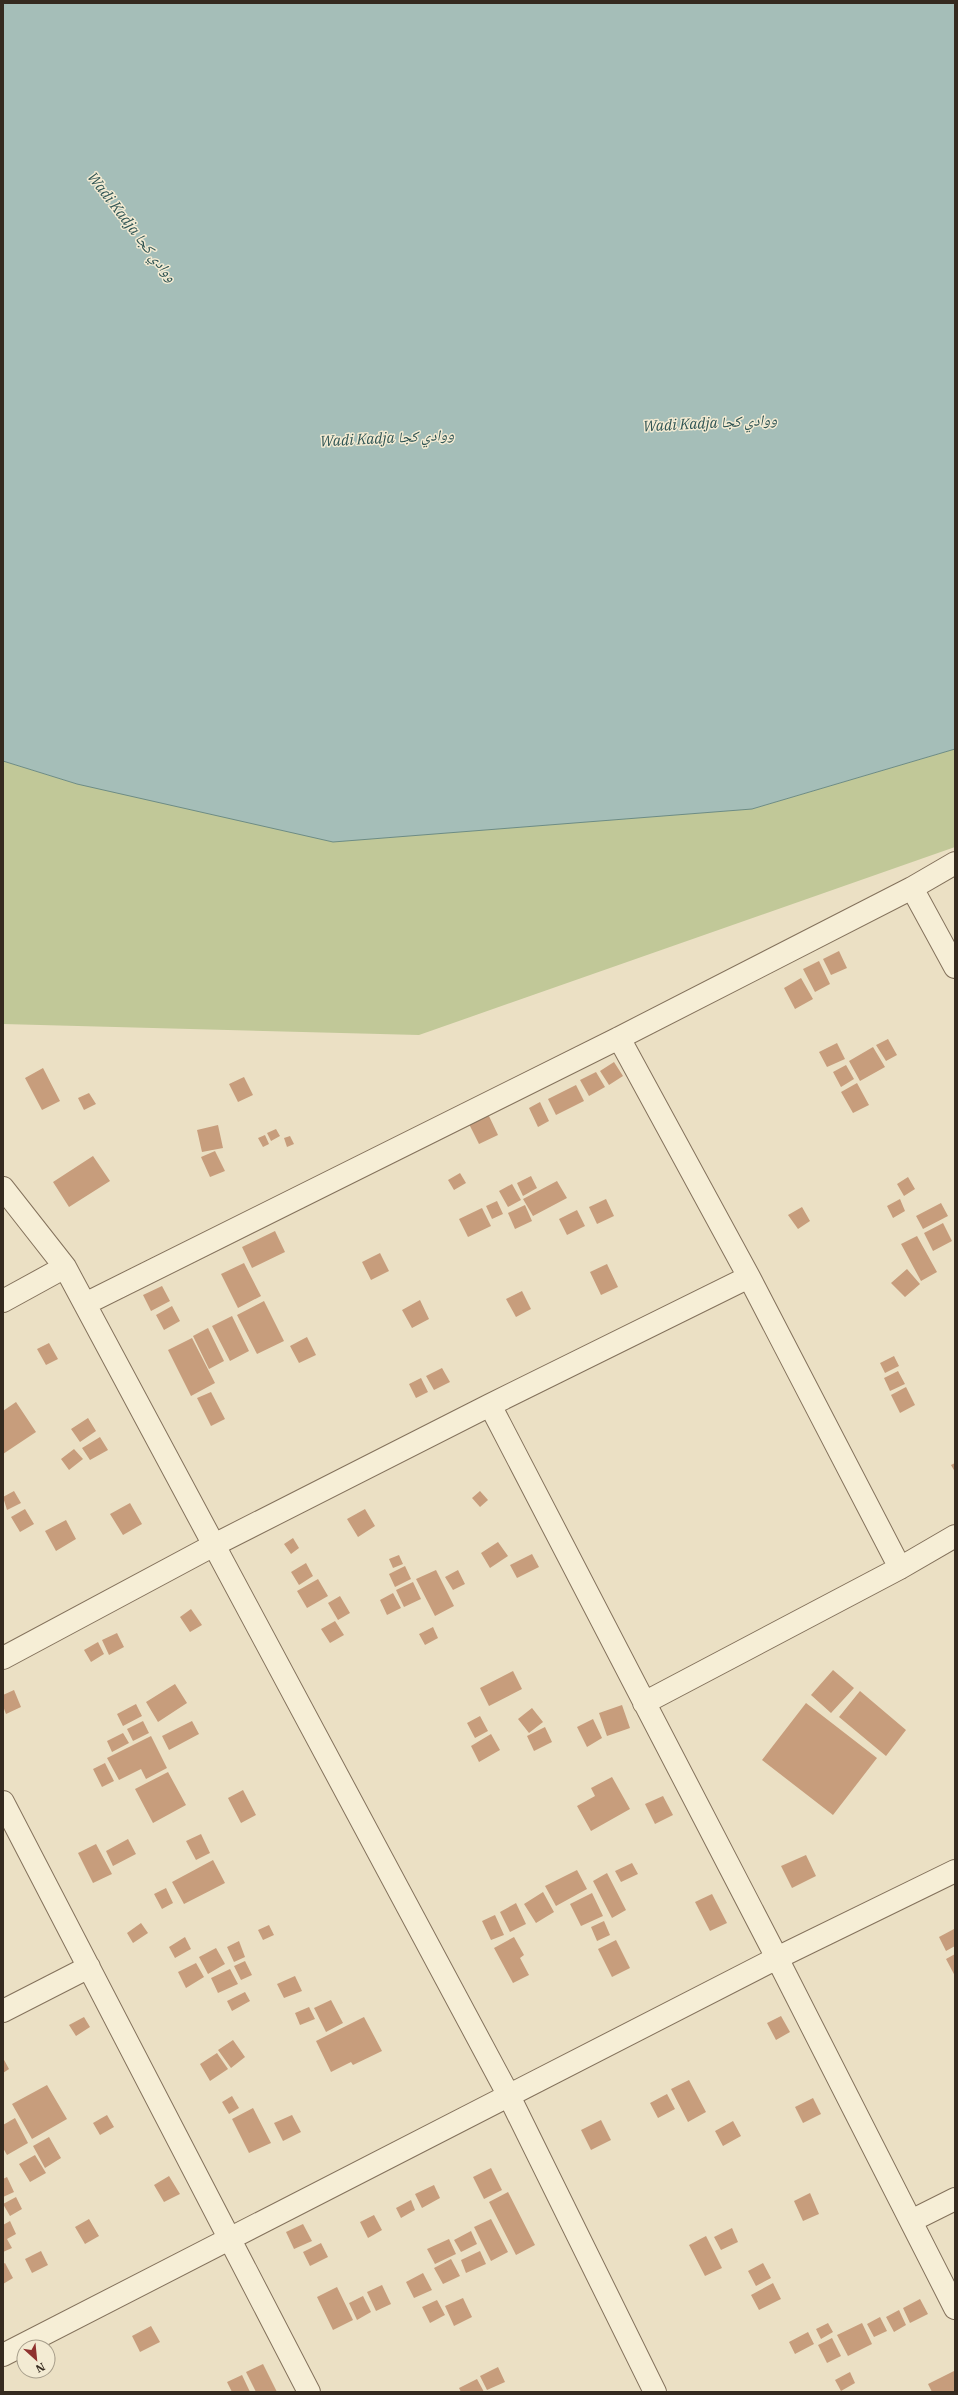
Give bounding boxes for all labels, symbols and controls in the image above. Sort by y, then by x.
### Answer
water label: Wadi Kadja ووادي كجا [81,168,181,287]
water label: Wadi Kadja ووادي كجا [642,410,778,438]
water label: Wadi Kadja ووادي كجا [319,425,455,453]
north arrow [16,2339,56,2379]
text: N [33,2360,48,2376]

